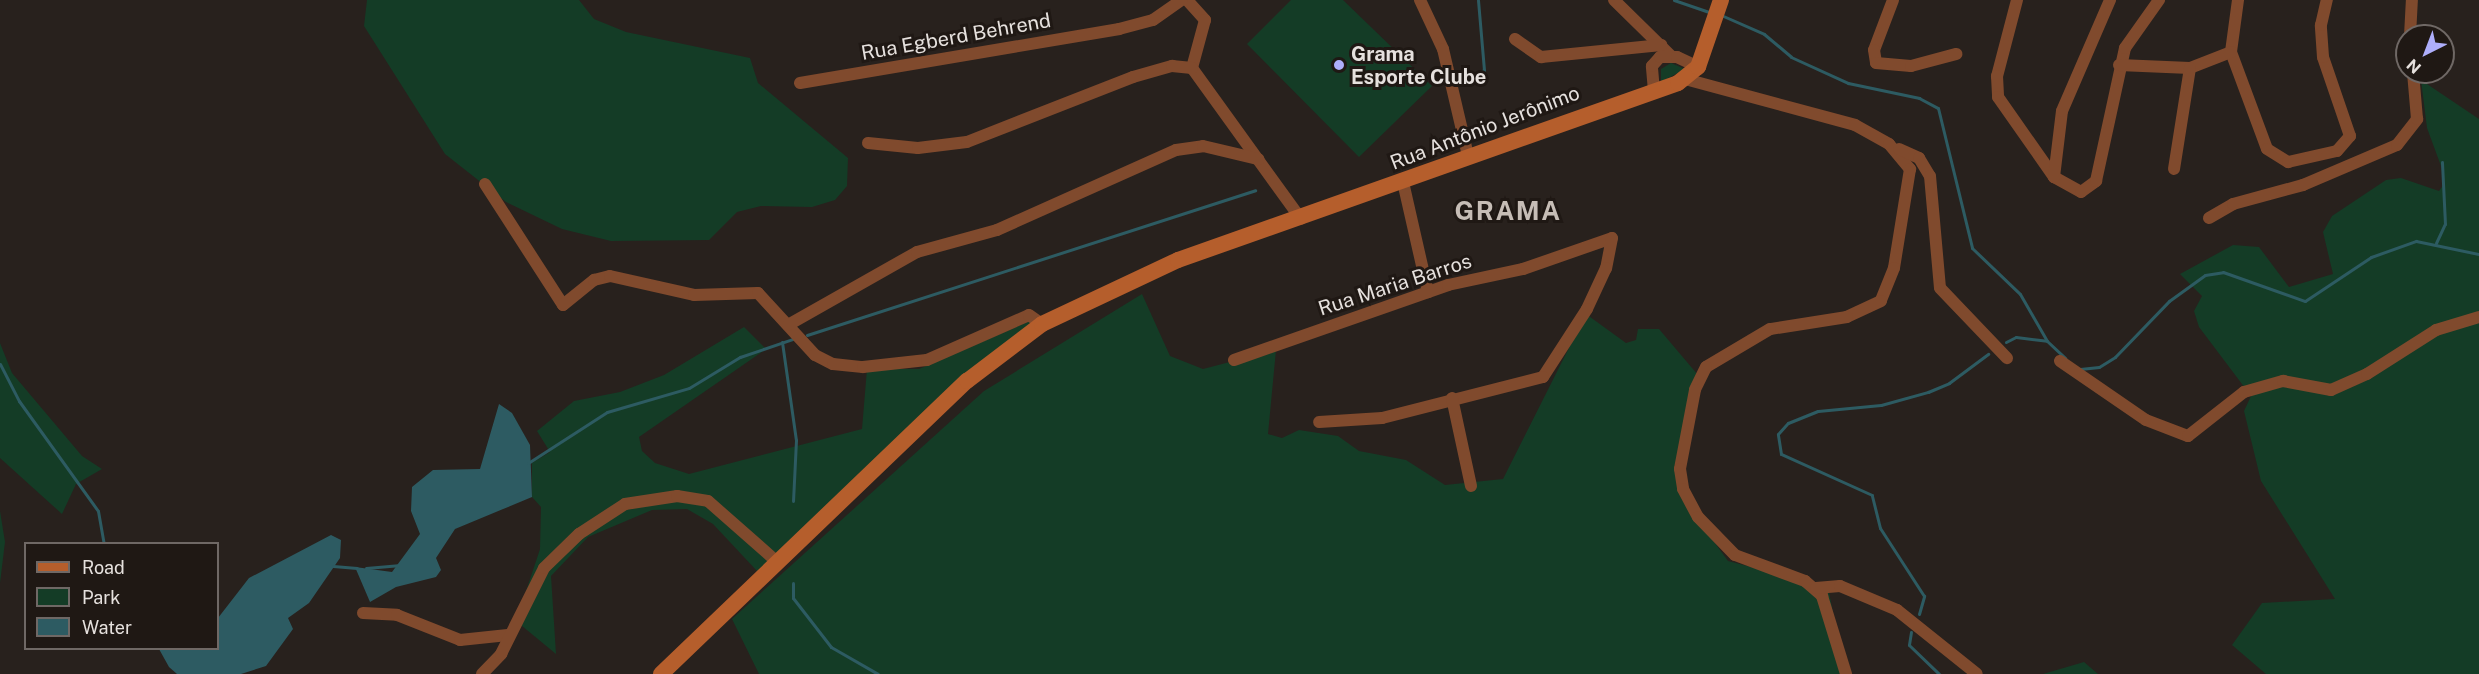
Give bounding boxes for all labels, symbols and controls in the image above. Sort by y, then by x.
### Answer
street label: Rua Egberd Behrend [859,9,1053,65]
north arrow [2395,24,2455,84]
place label: Grama Esporte Clube [1351,42,1486,89]
text: N [2403,55,2425,78]
marker: Grama Esporte Clube [1332,58,1346,72]
street label: Rua Antônio Jerônimo [1387,81,1583,175]
district label: GRAMA [1454,195,1562,227]
street label: Rua Maria Barros [1315,249,1475,321]
legend [24,542,219,650]
text: Road [82,557,125,578]
text: Park [82,587,120,608]
text: Water [82,617,132,638]

